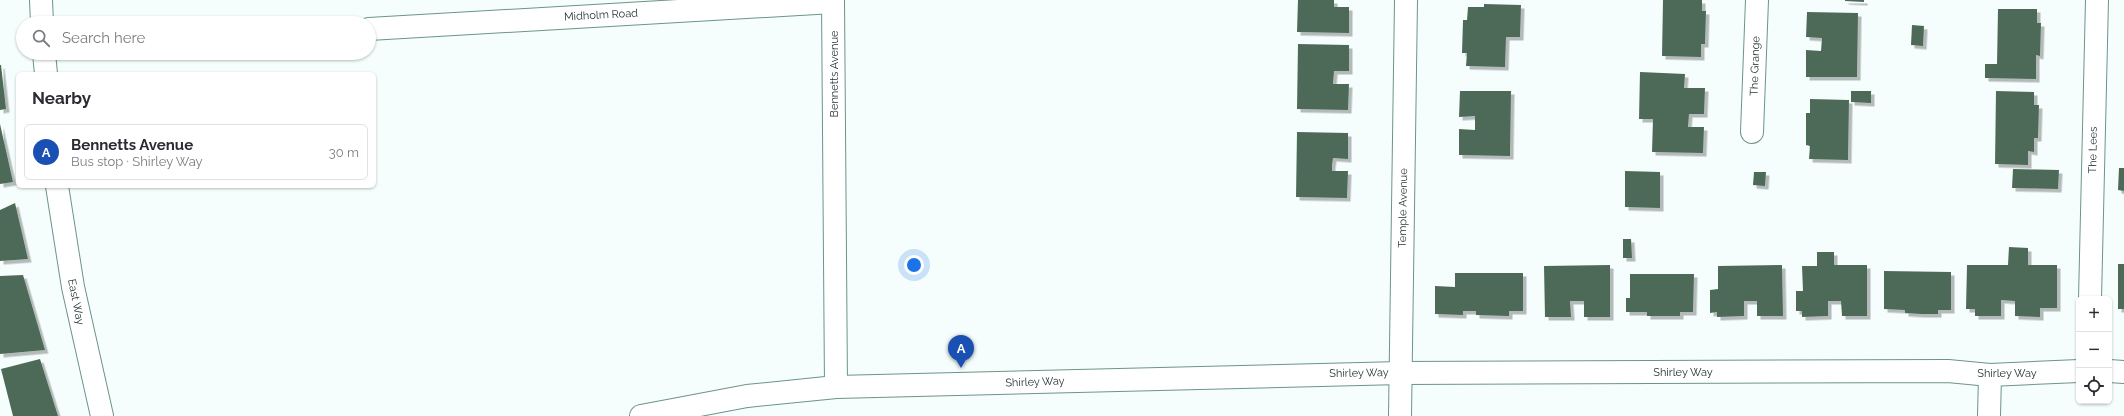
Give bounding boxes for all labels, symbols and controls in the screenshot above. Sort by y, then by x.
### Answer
street label: Midholm Road [564,7,639,23]
search box [16,16,376,60]
icon: search [30,27,52,49]
text: Search here [62,29,145,47]
street label: Bennetts Avenue [828,30,841,117]
street label: The Grange [1747,35,1763,96]
text: Nearby [32,88,91,108]
street label: The Lees [2086,126,2100,174]
text: Bennetts Avenue [71,136,193,154]
text: A [42,145,50,160]
text: 30 m [329,145,359,160]
text: Bus stop · Shirley Way [71,154,203,169]
street label: Temple Avenue [1396,168,1410,248]
your location [904,255,924,275]
street label: East Way [65,278,87,326]
map controls [2076,296,2112,404]
button: + [2076,296,2112,332]
button: − [2076,332,2112,368]
pin: A [948,335,974,368]
street label: Shirley Way [1329,366,1389,380]
street label: Shirley Way [1653,366,1713,379]
street label: Shirley Way [1977,367,2037,380]
button: locate [2076,368,2112,404]
street label: Shirley Way [1005,374,1065,390]

